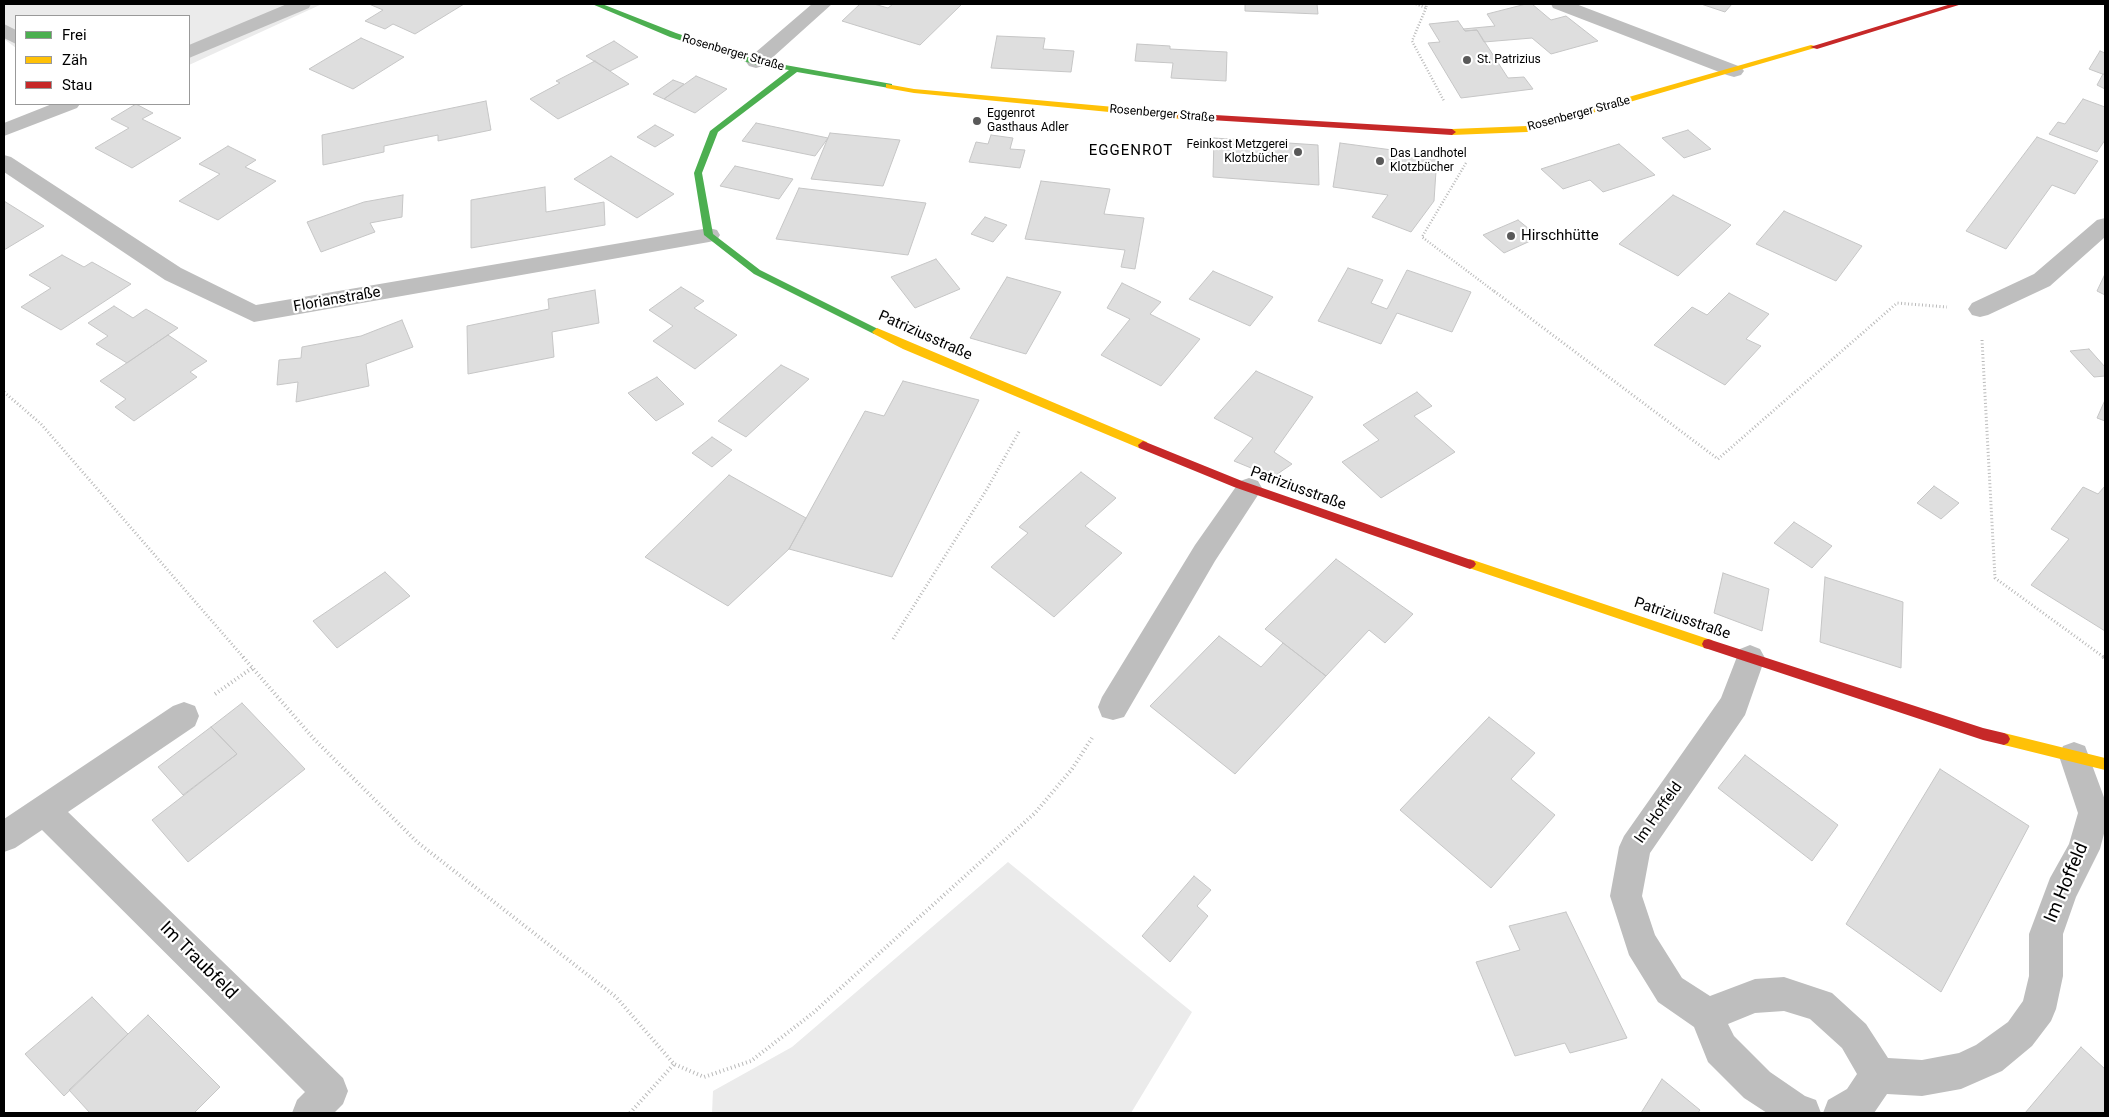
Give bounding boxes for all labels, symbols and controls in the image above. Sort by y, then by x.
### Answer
legend [15,15,190,105]
text: Frei [62,26,87,44]
street label: Rosenberger Straße [680,32,786,74]
text: Zäh [62,51,87,69]
place label: St. Patrizius [1477,53,1541,67]
marker: St. Patrizius [1461,54,1473,66]
text: Stau [62,76,92,94]
street label: Rosenberger Straße [1526,93,1632,135]
street label: Rosenberger Straße [1109,102,1215,126]
place label: Eggenrot Gasthaus Adler [987,107,1069,135]
marker: Eggenrot Gasthaus Adler [971,115,983,127]
place label: Feinkost Metzgerei Klotzbücher [1187,138,1288,166]
district label: EGGENROT [1088,142,1174,160]
marker: Feinkost Metzgerei Klotzbücher [1292,146,1304,158]
place label: Das Landhotel Klotzbücher [1390,147,1467,175]
marker: Das Landhotel Klotzbücher [1374,155,1386,167]
place label: Hirschhütte [1521,227,1599,245]
marker: Hirschhütte [1505,230,1517,242]
street label: Florianstraße [292,283,382,317]
street label: Patriziusstraße [875,307,975,365]
street label: Patriziusstraße [1248,463,1348,515]
street label: Patriziusstraße [1631,594,1733,644]
street label: Im Hoffeld [1631,779,1687,847]
street label: Im Hoffeld [2041,840,2093,926]
street label: Im Traubfeld [155,918,241,1004]

